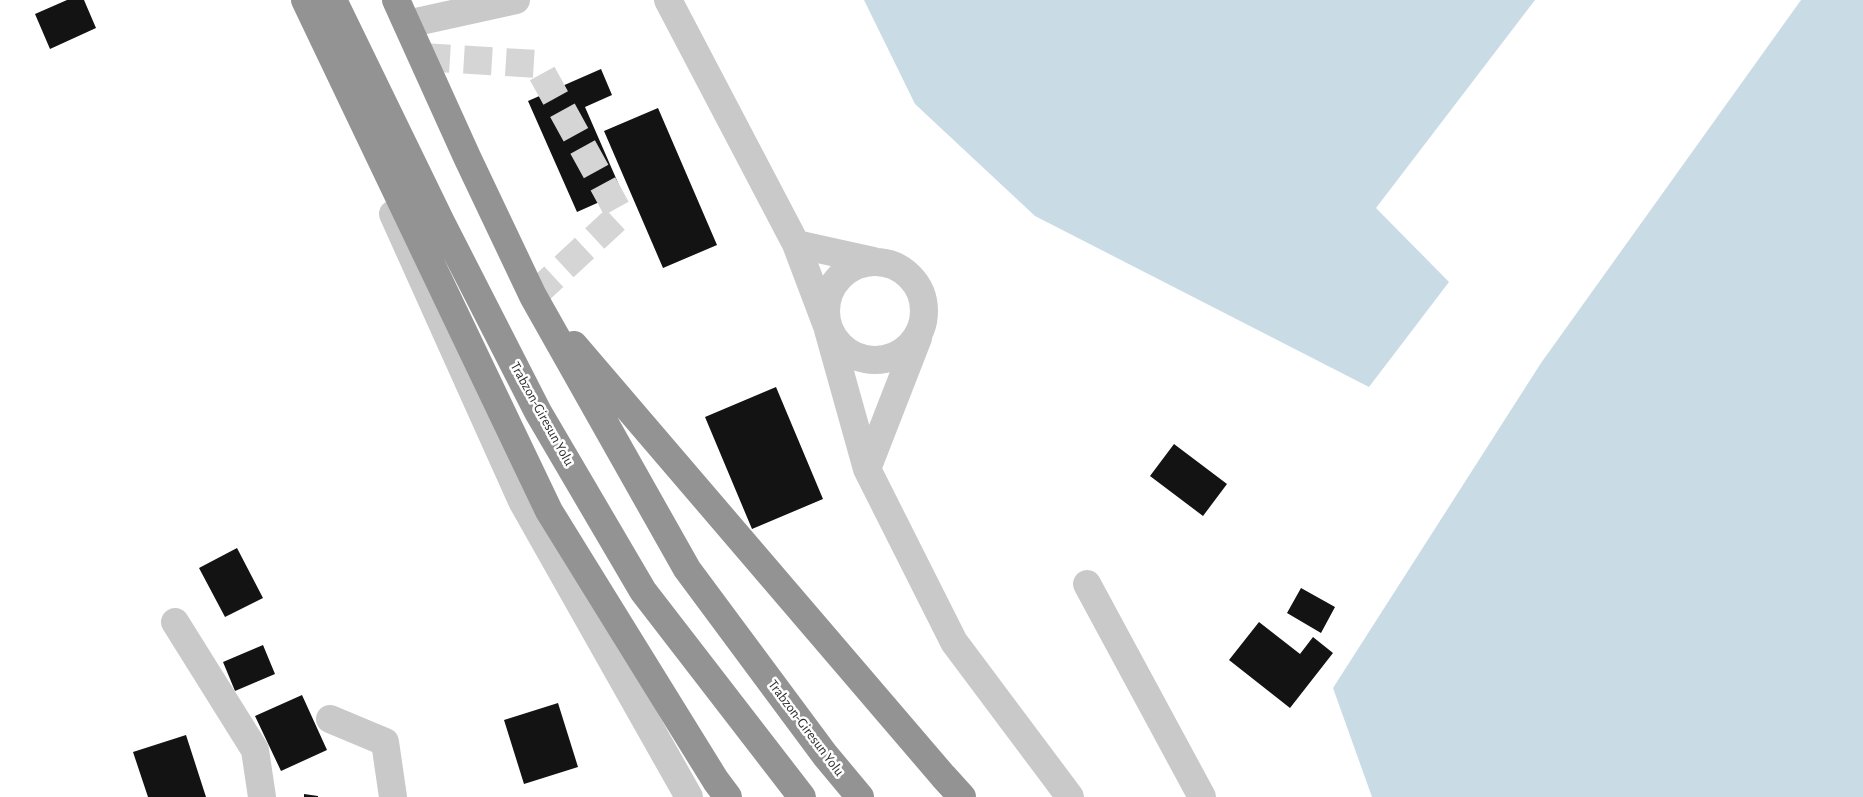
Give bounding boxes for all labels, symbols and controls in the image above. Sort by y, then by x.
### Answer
street label: Trabzon-Giresun Yolu [507,359,577,469]
street label: Trabzon-Giresun Yolu [764,677,848,779]

